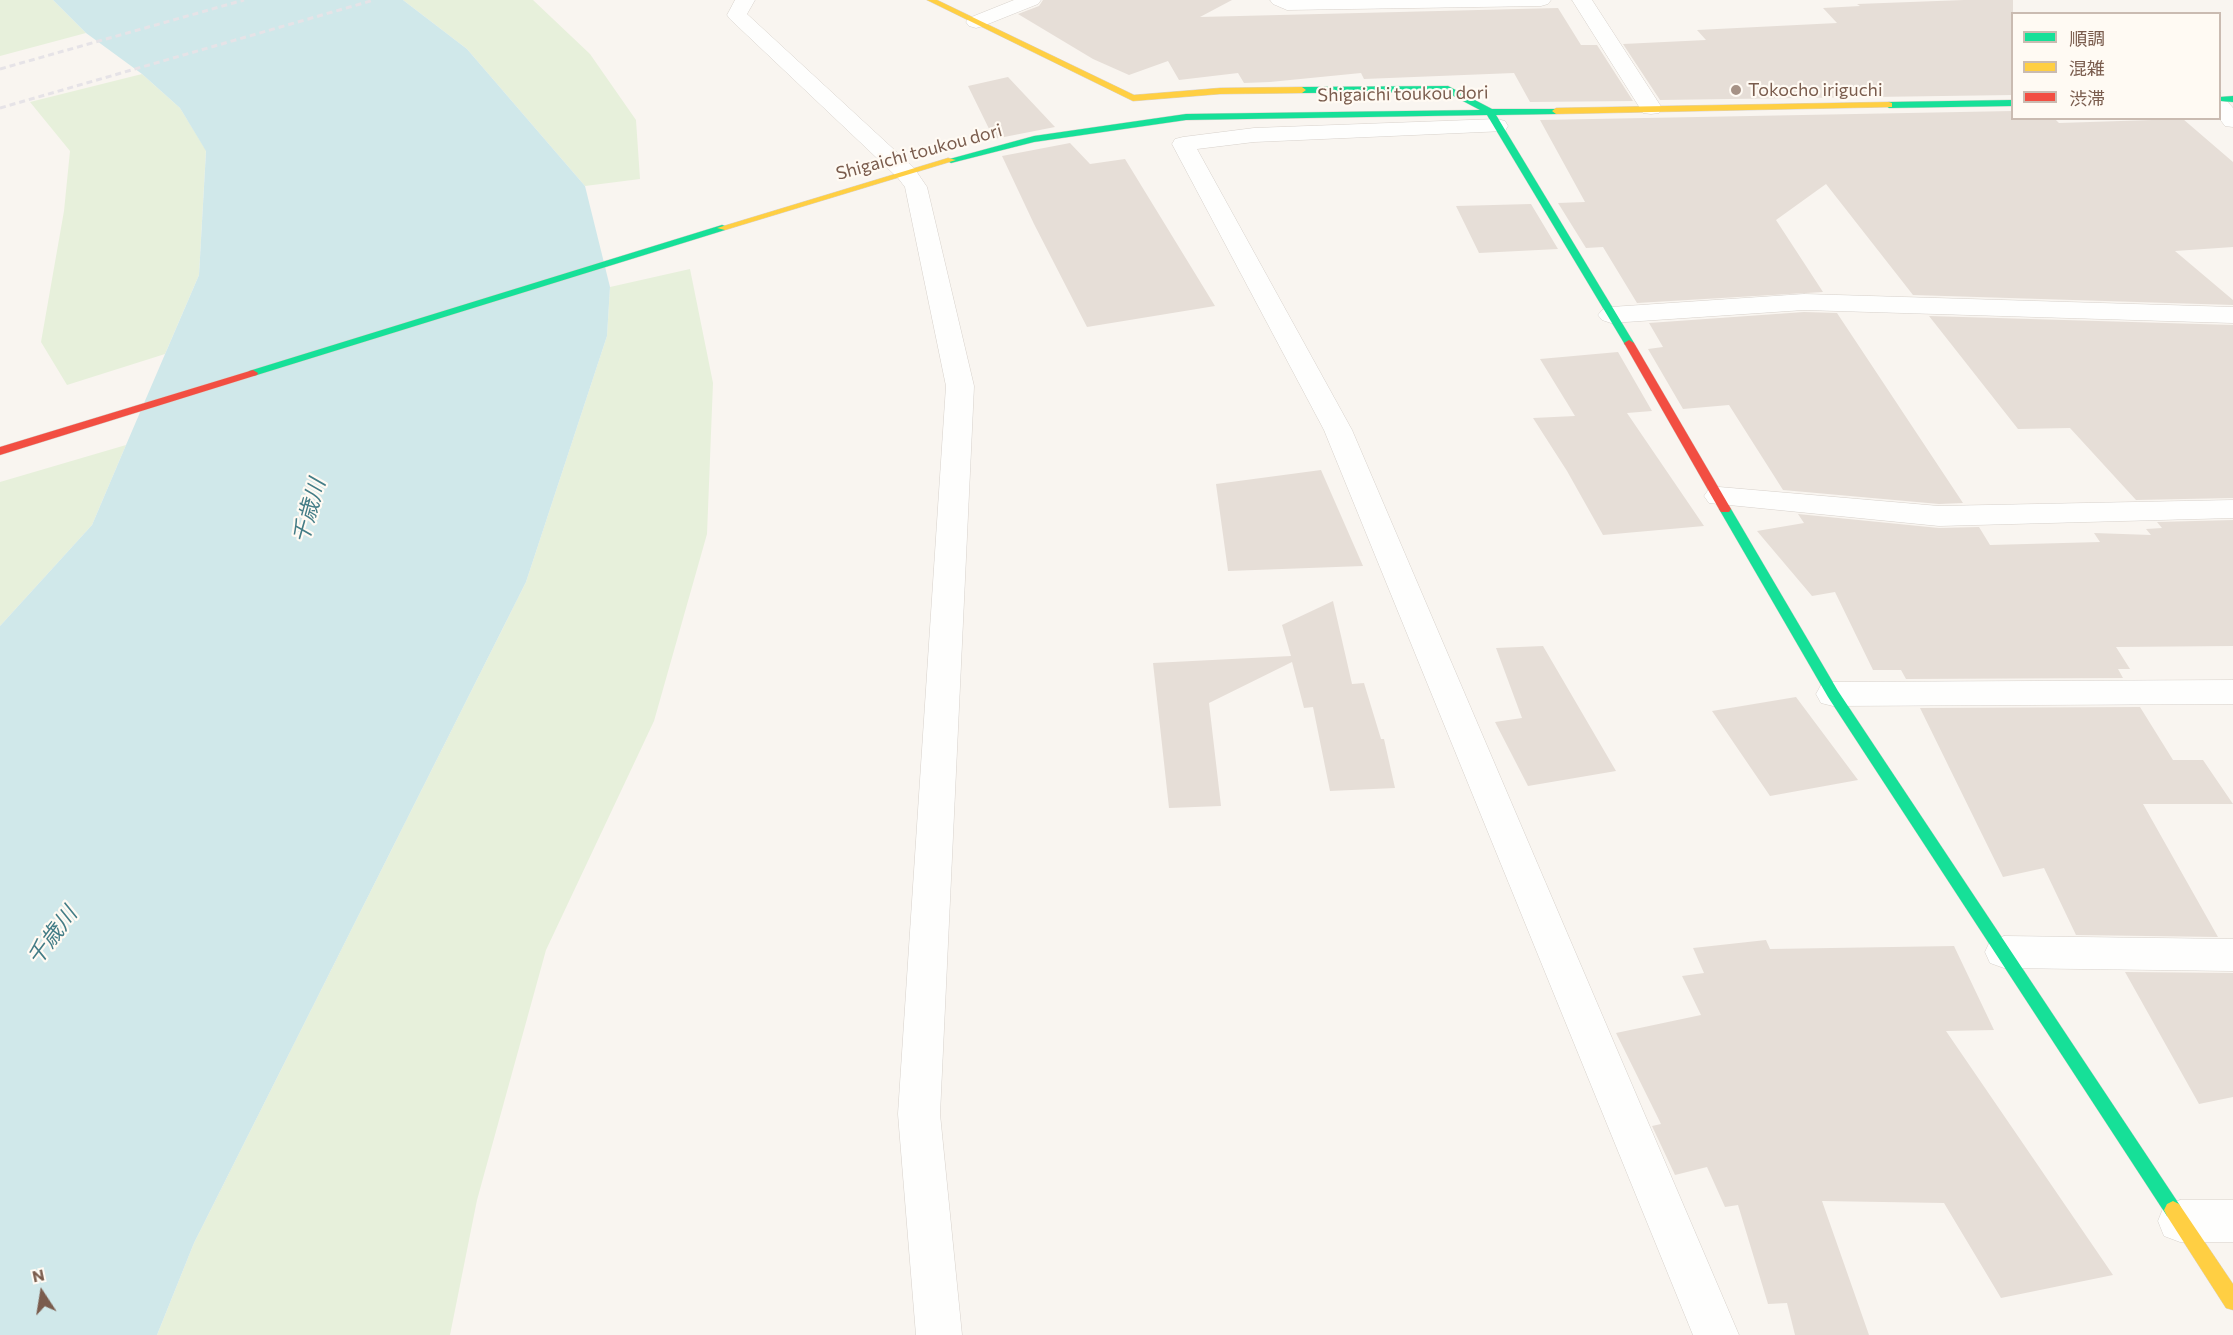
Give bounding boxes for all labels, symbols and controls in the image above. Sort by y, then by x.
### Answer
legend [2011,12,2221,120]
text: 順調 [2069,27,2105,49]
text: 混雑 [2069,57,2105,79]
place label: Tokocho iriguchi [1748,79,1883,101]
street label: Shigaichi toukou dori [1317,82,1489,106]
marker: Tokocho iriguchi [1729,83,1743,97]
text: 渋滞 [2069,87,2105,109]
street label: Shigaichi toukou dori [834,119,1004,185]
water label: 千歳川 [287,476,331,546]
water label: 千歳川 [22,902,82,970]
north arrow [12,1263,72,1323]
text: N [30,1264,46,1285]

